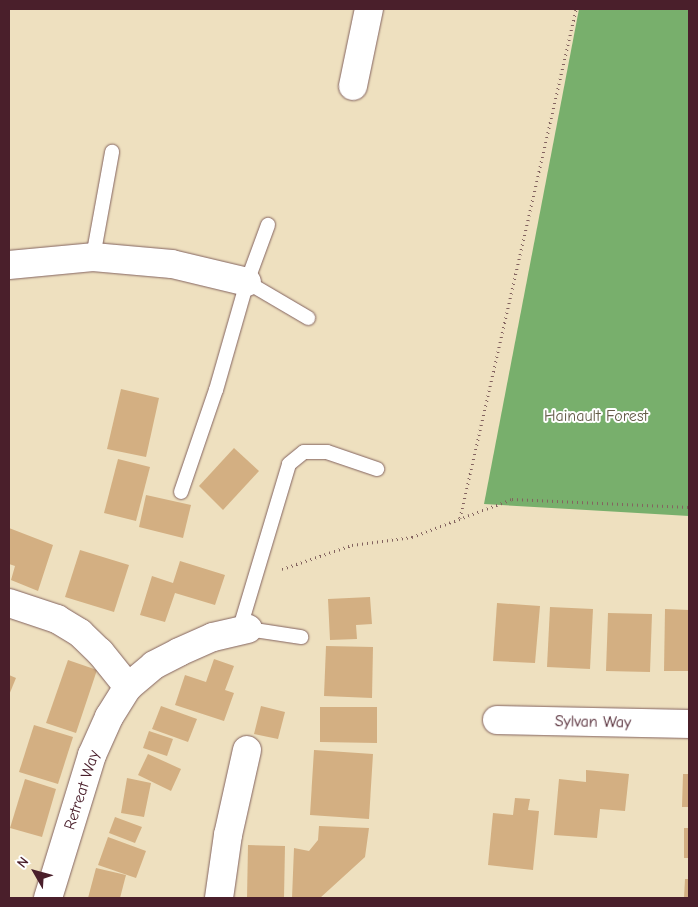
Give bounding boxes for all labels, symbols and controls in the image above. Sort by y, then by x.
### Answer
park label: Hainault Forest [544,406,648,426]
street label: Sylvan Way [555,712,631,732]
street label: Retreat Way [60,748,104,832]
north arrow [10,847,60,897]
text: N [13,854,32,871]

